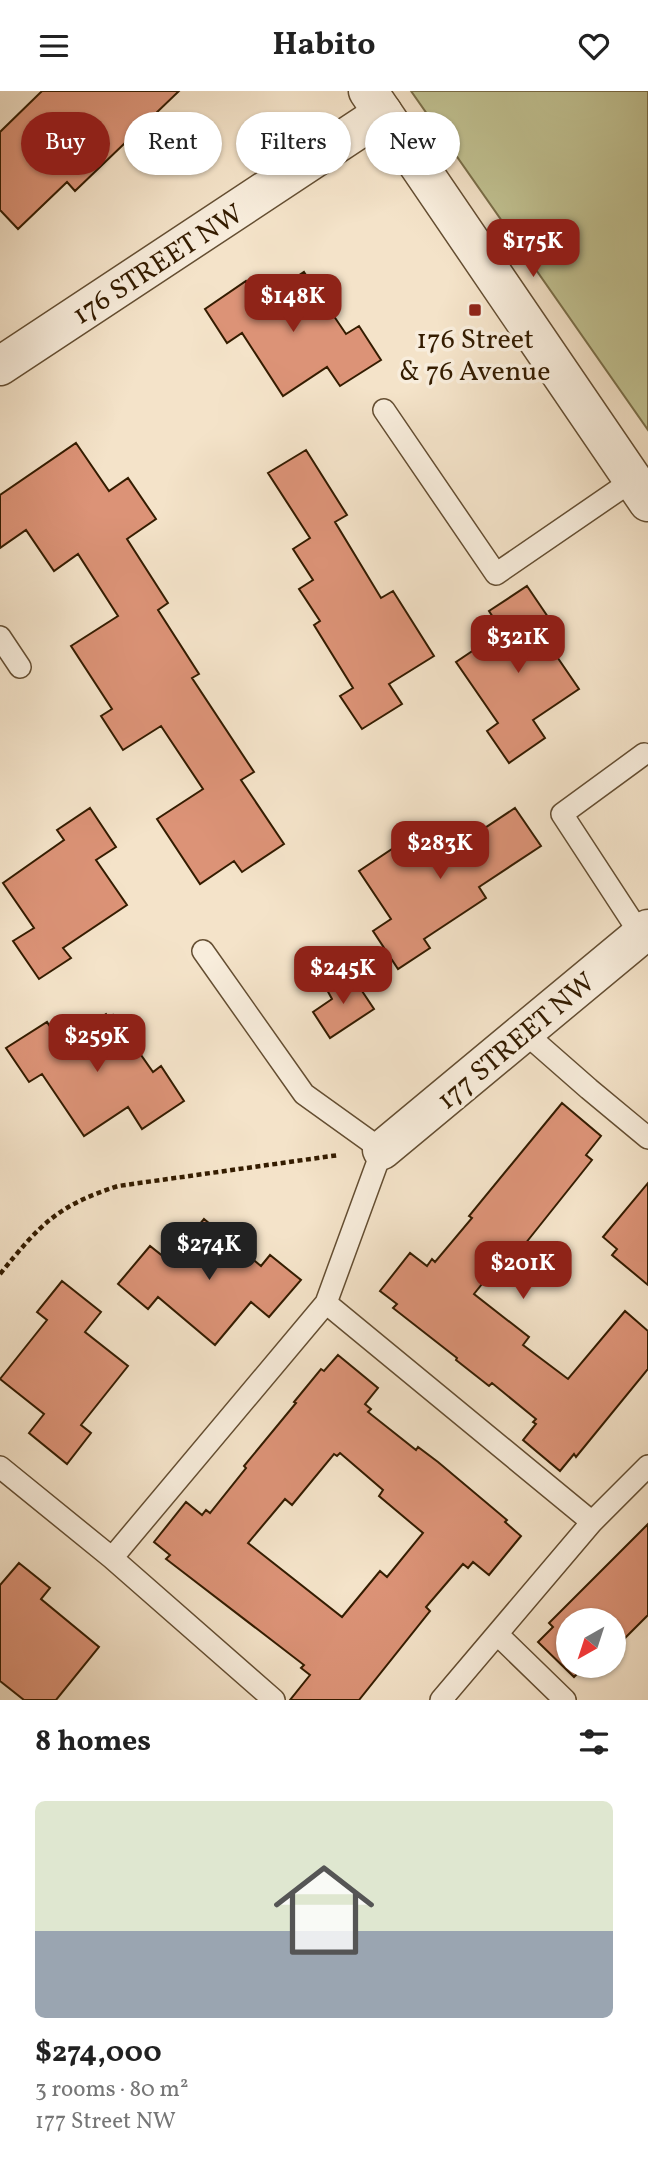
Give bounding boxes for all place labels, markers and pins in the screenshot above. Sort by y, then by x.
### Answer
pin: $175K [484,219,582,279]
pin: $148K [244,275,342,334]
marker: 176 Street & 76 Avenue [467,302,483,318]
place label: 176 Street & 76 Avenue [399,321,551,392]
pin: $321K [469,615,567,675]
pin: $283K [391,821,489,881]
pin: $245K [294,947,392,1006]
pin: $259K [48,1014,146,1074]
pin: $274K [160,1223,258,1282]
pin: $201K [474,1241,572,1301]

